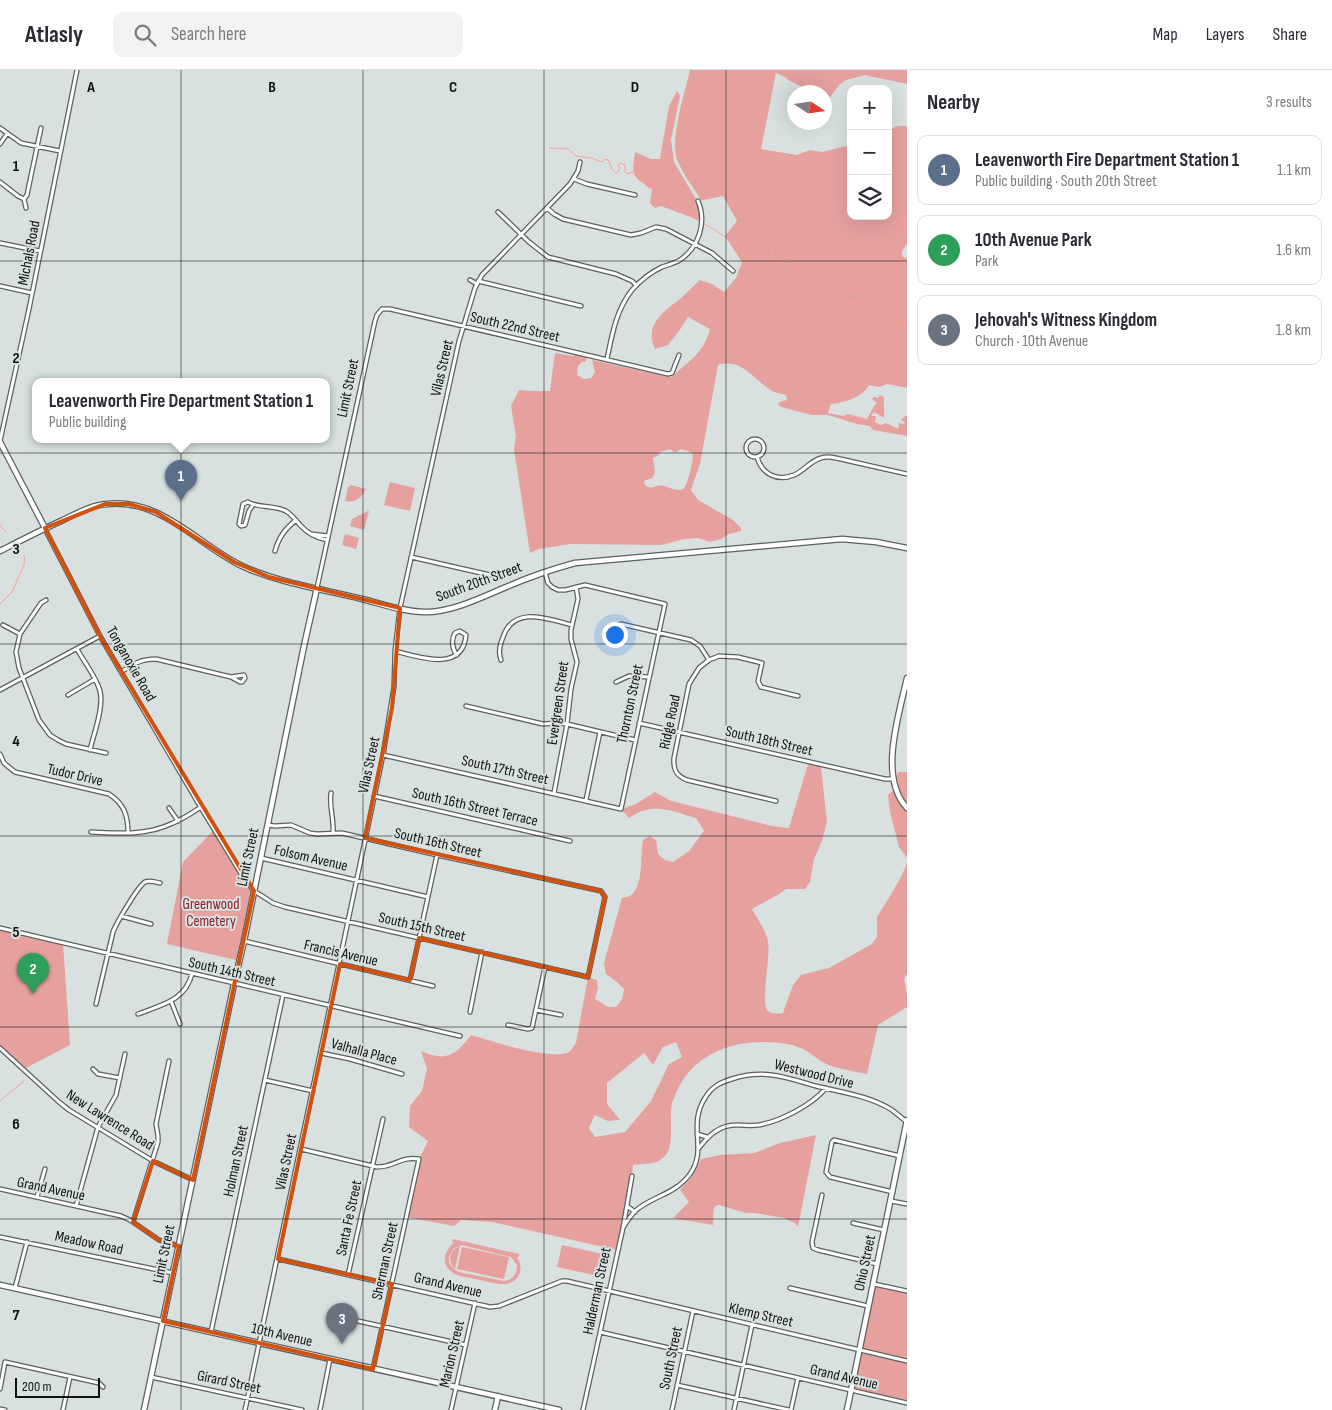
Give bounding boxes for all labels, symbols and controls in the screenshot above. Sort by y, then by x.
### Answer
search box [113,12,463,57]
text: Atlasly [25,20,83,49]
icon: search [131,21,159,49]
text: Search here [171,23,246,46]
text: Map [1153,24,1178,45]
text: Layers [1206,24,1245,45]
text: Share [1273,24,1307,45]
text: A [86,78,95,97]
text: B [268,78,276,97]
text: C [449,78,457,97]
text: D [631,78,639,97]
north arrow [787,85,832,130]
map controls [847,85,892,220]
button: + [847,85,892,130]
text: Nearby [927,90,980,115]
text: 3 results [1266,93,1312,112]
button: − [847,130,892,175]
text: Leavenworth Fire Department Station 1 [975,149,1239,172]
text: 1 [13,157,20,176]
text: 1 [941,161,947,180]
text: 1.1 km [1277,161,1311,180]
text: Public building · South 20th Street [975,172,1157,191]
button: layers [847,175,892,220]
street label: Michals Road [13,219,45,287]
text: 10th Avenue Park [975,229,1092,252]
text: 2 [940,241,948,260]
text: 1.6 km [1276,241,1311,260]
text: Park [975,252,998,271]
street label: South 22nd Street [468,307,562,347]
text: Jehovah's Witness Kingdom [975,309,1157,332]
text: 3 [940,321,948,340]
text: 1.8 km [1276,321,1311,340]
text: Church · 10th Avenue [975,332,1088,351]
street label: Vilas Street [426,337,458,398]
text: 2 [12,349,20,368]
street label: Limit Street [333,357,364,419]
popup [32,378,330,443]
text: Leavenworth Fire Department Station 1 [49,390,313,413]
text: Public building [49,413,126,432]
pin: 1 [165,460,197,501]
text: 3 [12,540,20,559]
street label: South 20th Street [433,558,525,606]
your location [602,622,628,648]
street label: Tonganoxie Road [102,623,160,705]
street label: Evergreen Street [543,659,573,746]
street label: Thornton Street [612,662,648,745]
street label: Ridge Road [655,693,685,751]
street label: South 18th Street [723,722,815,760]
text: 4 [12,732,20,751]
street label: Vilas Street [354,734,384,795]
street label: South 17th Street [460,751,551,789]
street label: Tudor Drive [45,759,105,791]
street label: South 16th Street Terrace [410,783,540,831]
street label: South 16th Street [392,824,484,862]
street label: Limit Street [233,826,264,888]
street label: Folsom Avenue [272,840,350,876]
park label: Greenwood Cemetery [182,895,240,931]
street label: South 15th Street [377,908,468,946]
text: 5 [12,923,20,942]
street label: Francis Avenue [302,935,380,971]
pin: 2 [17,953,49,994]
street label: South 14th Street [187,953,278,991]
street label: Valhalla Place [329,1034,399,1070]
street label: Westwood Drive [772,1055,856,1093]
street label: New Lawrence Road [63,1085,157,1155]
text: 6 [12,1115,20,1134]
street label: Holman Street [219,1123,253,1198]
street label: Vilas Street [271,1131,301,1192]
street label: Grand Avenue [15,1173,87,1205]
street label: Santa Fe Street [332,1178,366,1258]
street label: Sherman Street [367,1220,403,1302]
street label: Limit Street [149,1223,180,1285]
street label: Meadow Road [53,1227,125,1259]
street label: Ohio Street [850,1233,880,1293]
street label: Halderman Street [578,1245,616,1336]
street label: Grand Avenue [412,1268,484,1302]
street label: Klemp Street [727,1298,795,1332]
pin: 3 [326,1303,358,1344]
text: 7 [13,1306,20,1325]
street label: Marion Street [435,1318,469,1389]
street label: 10th Avenue [250,1319,314,1351]
street label: South Street [655,1324,687,1391]
street label: Grand Avenue [808,1360,880,1394]
street label: Girard Street [195,1366,263,1398]
scale bar [15,1375,100,1398]
text: 200 m [22,1378,51,1395]

